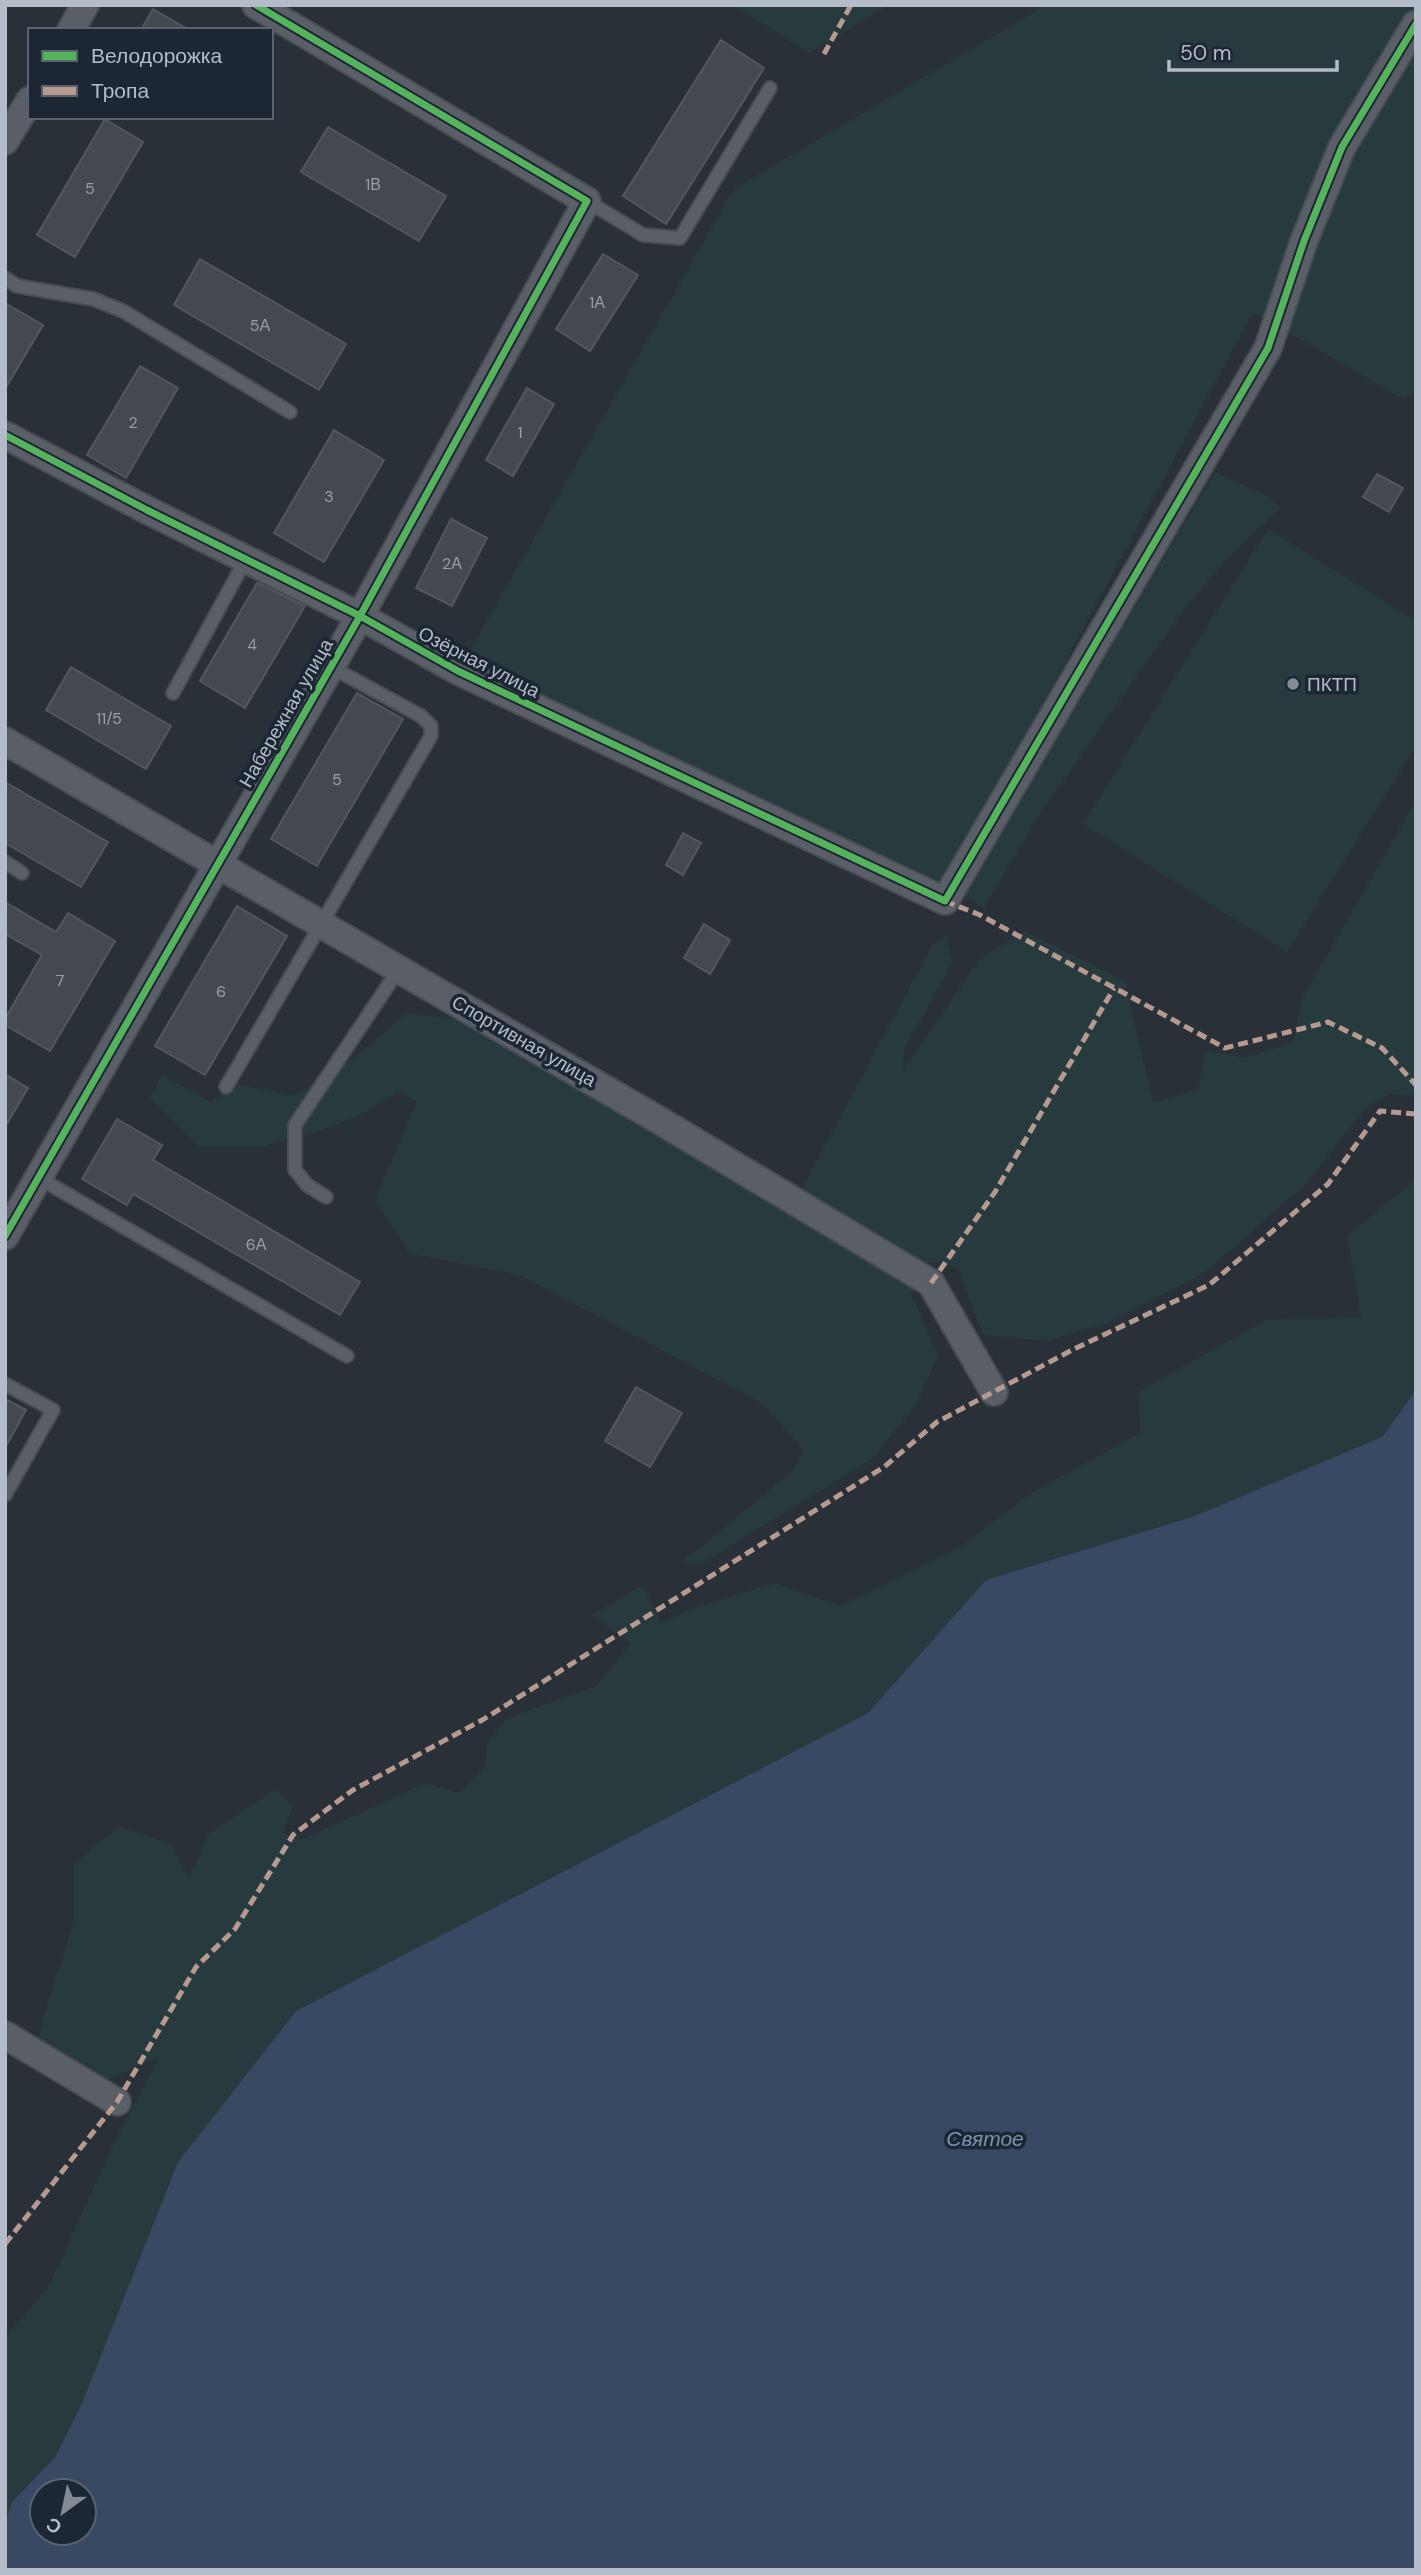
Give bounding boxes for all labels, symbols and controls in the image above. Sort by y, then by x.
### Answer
legend [28,28,273,119]
scale bar [1169,28,1337,72]
text: 50 m [1180,39,1231,67]
text: Велодорожка [91,42,222,70]
text: Тропа [91,77,149,105]
house number: 1В [365,174,381,195]
house number: 5 [85,178,95,199]
house number: 1А [589,292,605,313]
house number: 5А [250,315,271,336]
house number: 2 [128,412,138,433]
house number: 1 [518,422,523,443]
house number: 3 [324,486,334,507]
house number: 2А [442,553,462,574]
street label: Озёрная улица [414,621,544,704]
street label: Набережная улица [233,634,339,792]
house number: 4 [247,634,257,655]
place label: ПКТП [1307,672,1357,697]
marker: ПКТП [1285,676,1301,692]
house number: 11/5 [96,708,122,729]
house number: 5 [332,769,342,790]
house number: 7 [56,970,64,991]
house number: 6 [216,981,226,1002]
street label: Спортивная улица [447,989,601,1093]
house number: 6А [246,1234,267,1255]
water label: Святое [946,2125,1024,2153]
north arrow [28,2477,98,2547]
text: С [41,2511,67,2540]

